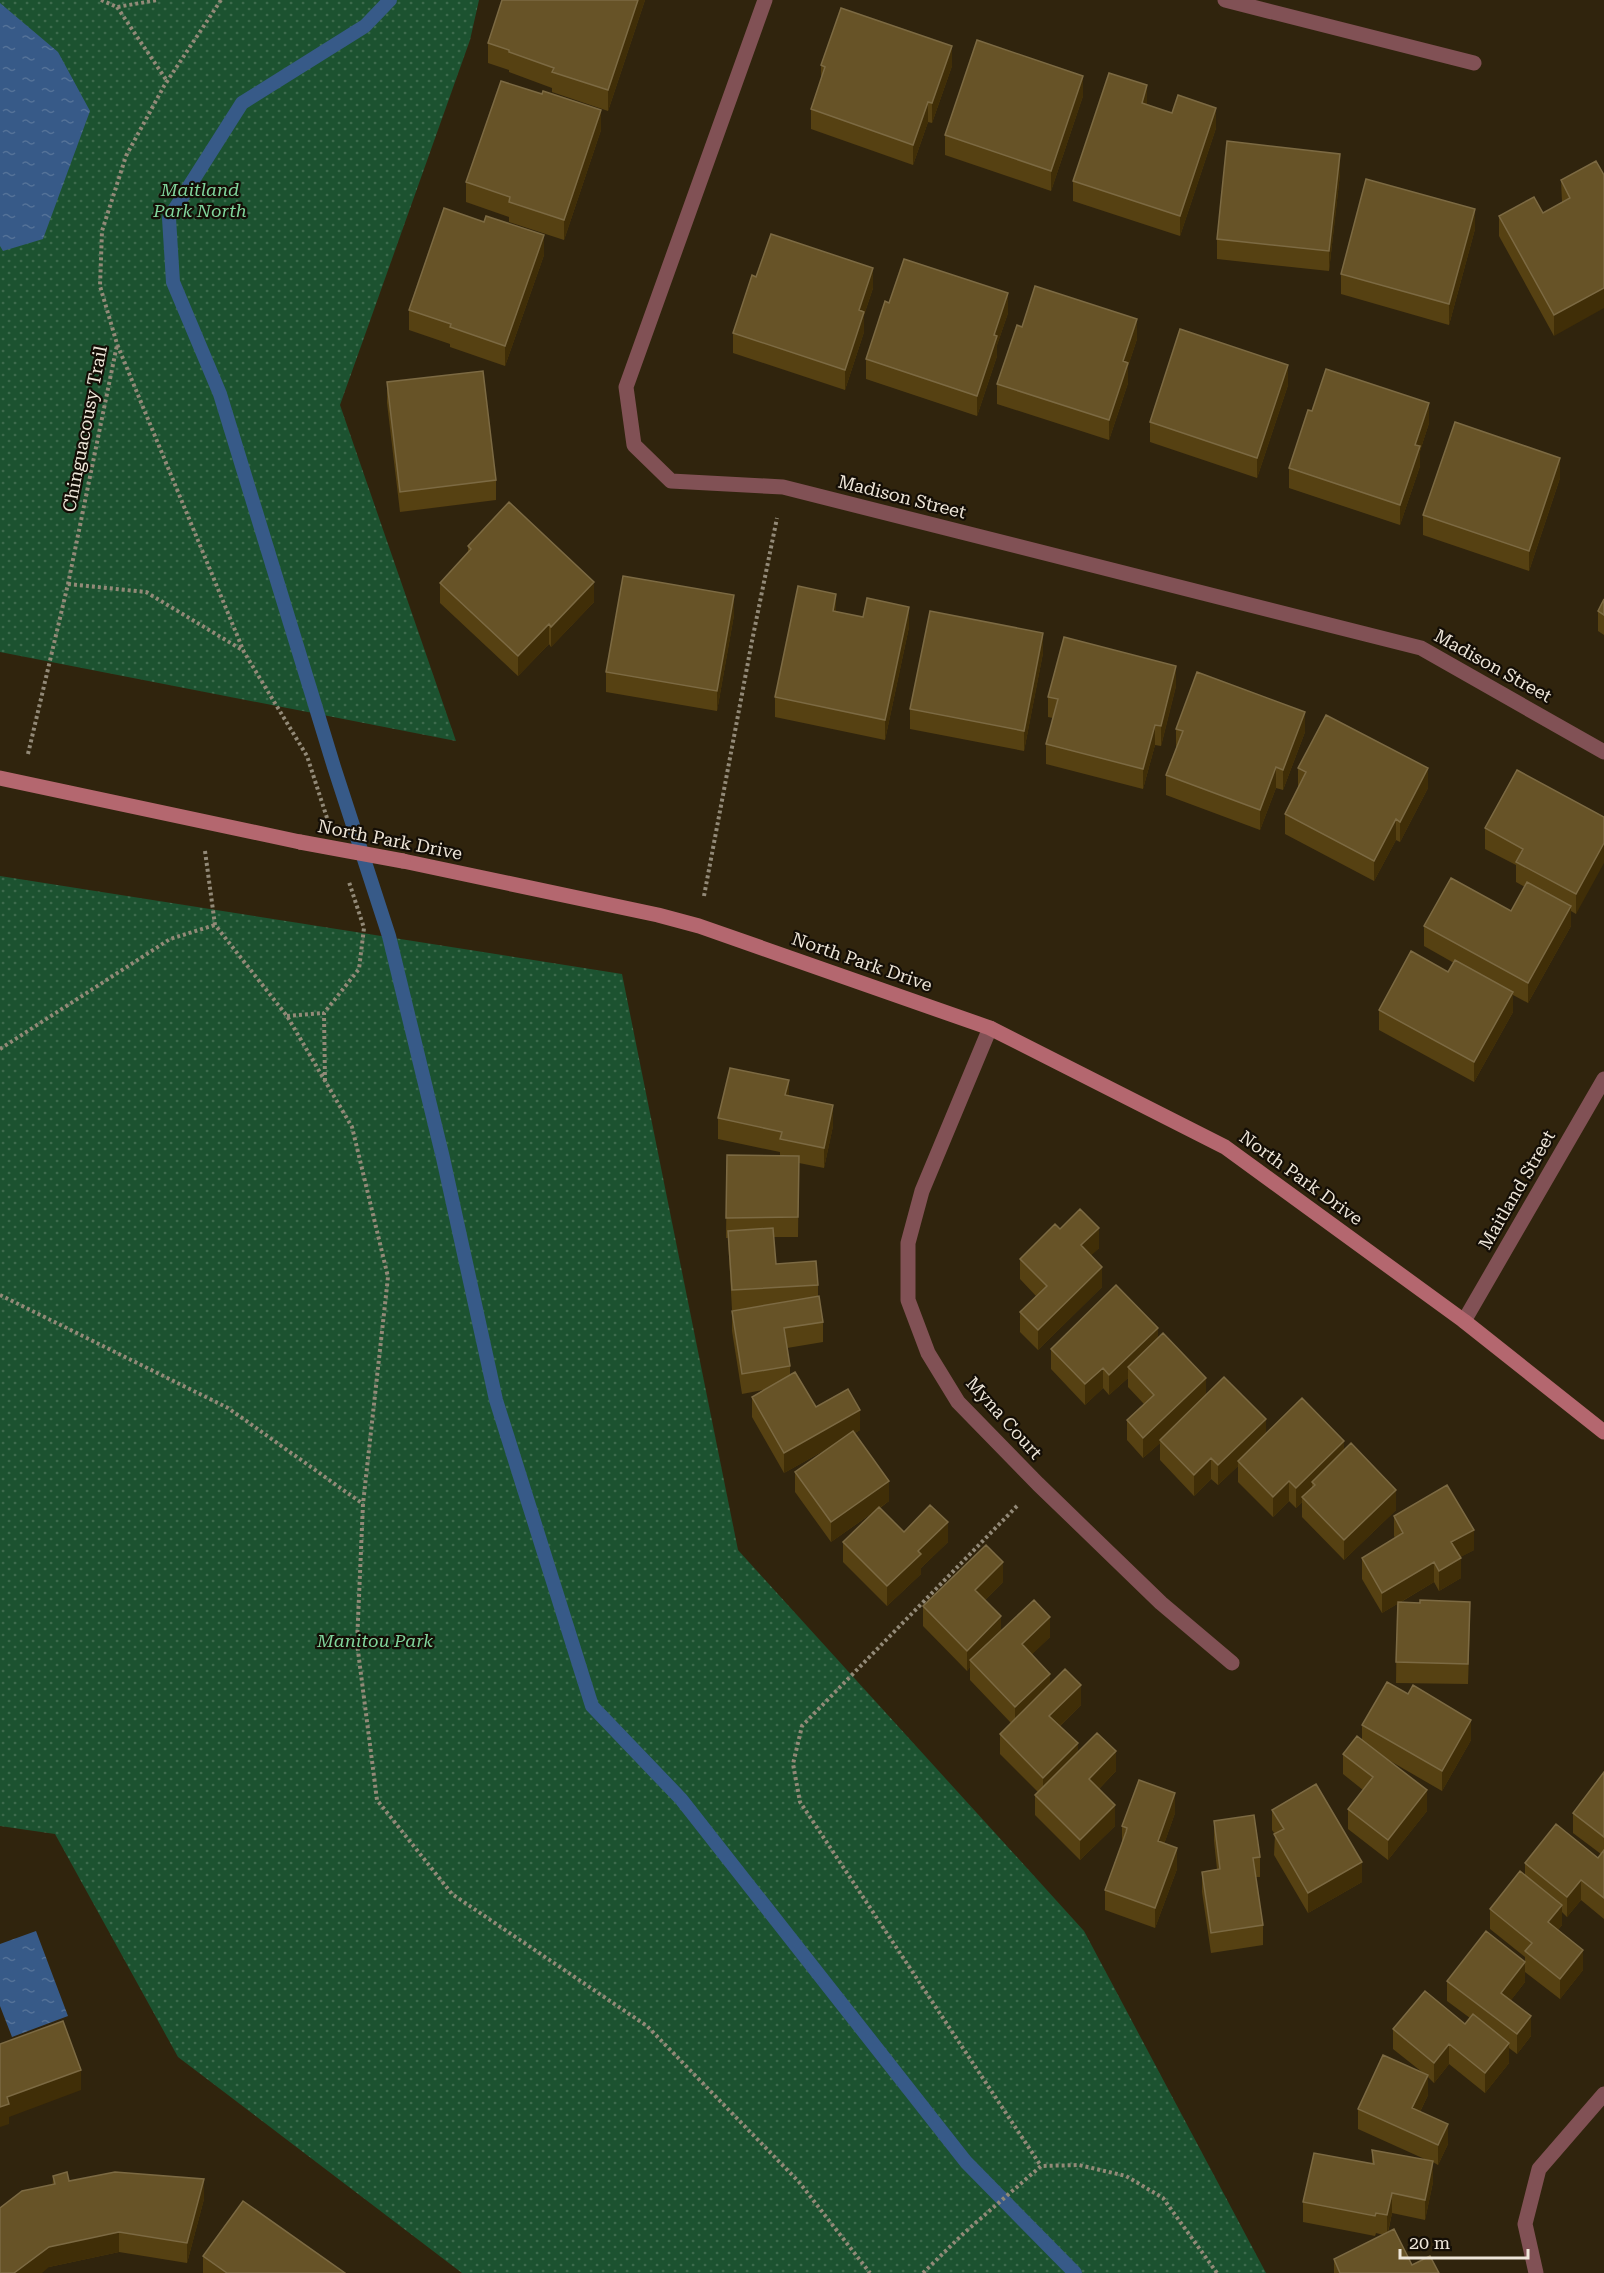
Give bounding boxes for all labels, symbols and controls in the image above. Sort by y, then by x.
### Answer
park label: Maitland Park North [152,179,247,221]
street label: Chinguacousy Trail [58,344,111,514]
street label: Madison Street [836,470,969,523]
street label: Madison Street [1431,625,1556,707]
street label: North Park Drive [316,815,464,864]
street label: North Park Drive [789,928,935,995]
street label: North Park Drive [1236,1126,1367,1229]
street label: Maitland Street [1474,1126,1559,1253]
street label: Myna Court [962,1372,1047,1463]
park label: Manitou Park [316,1630,433,1651]
scale bar [1400,2222,1528,2260]
text: 20 m [1409,2232,1450,2253]

